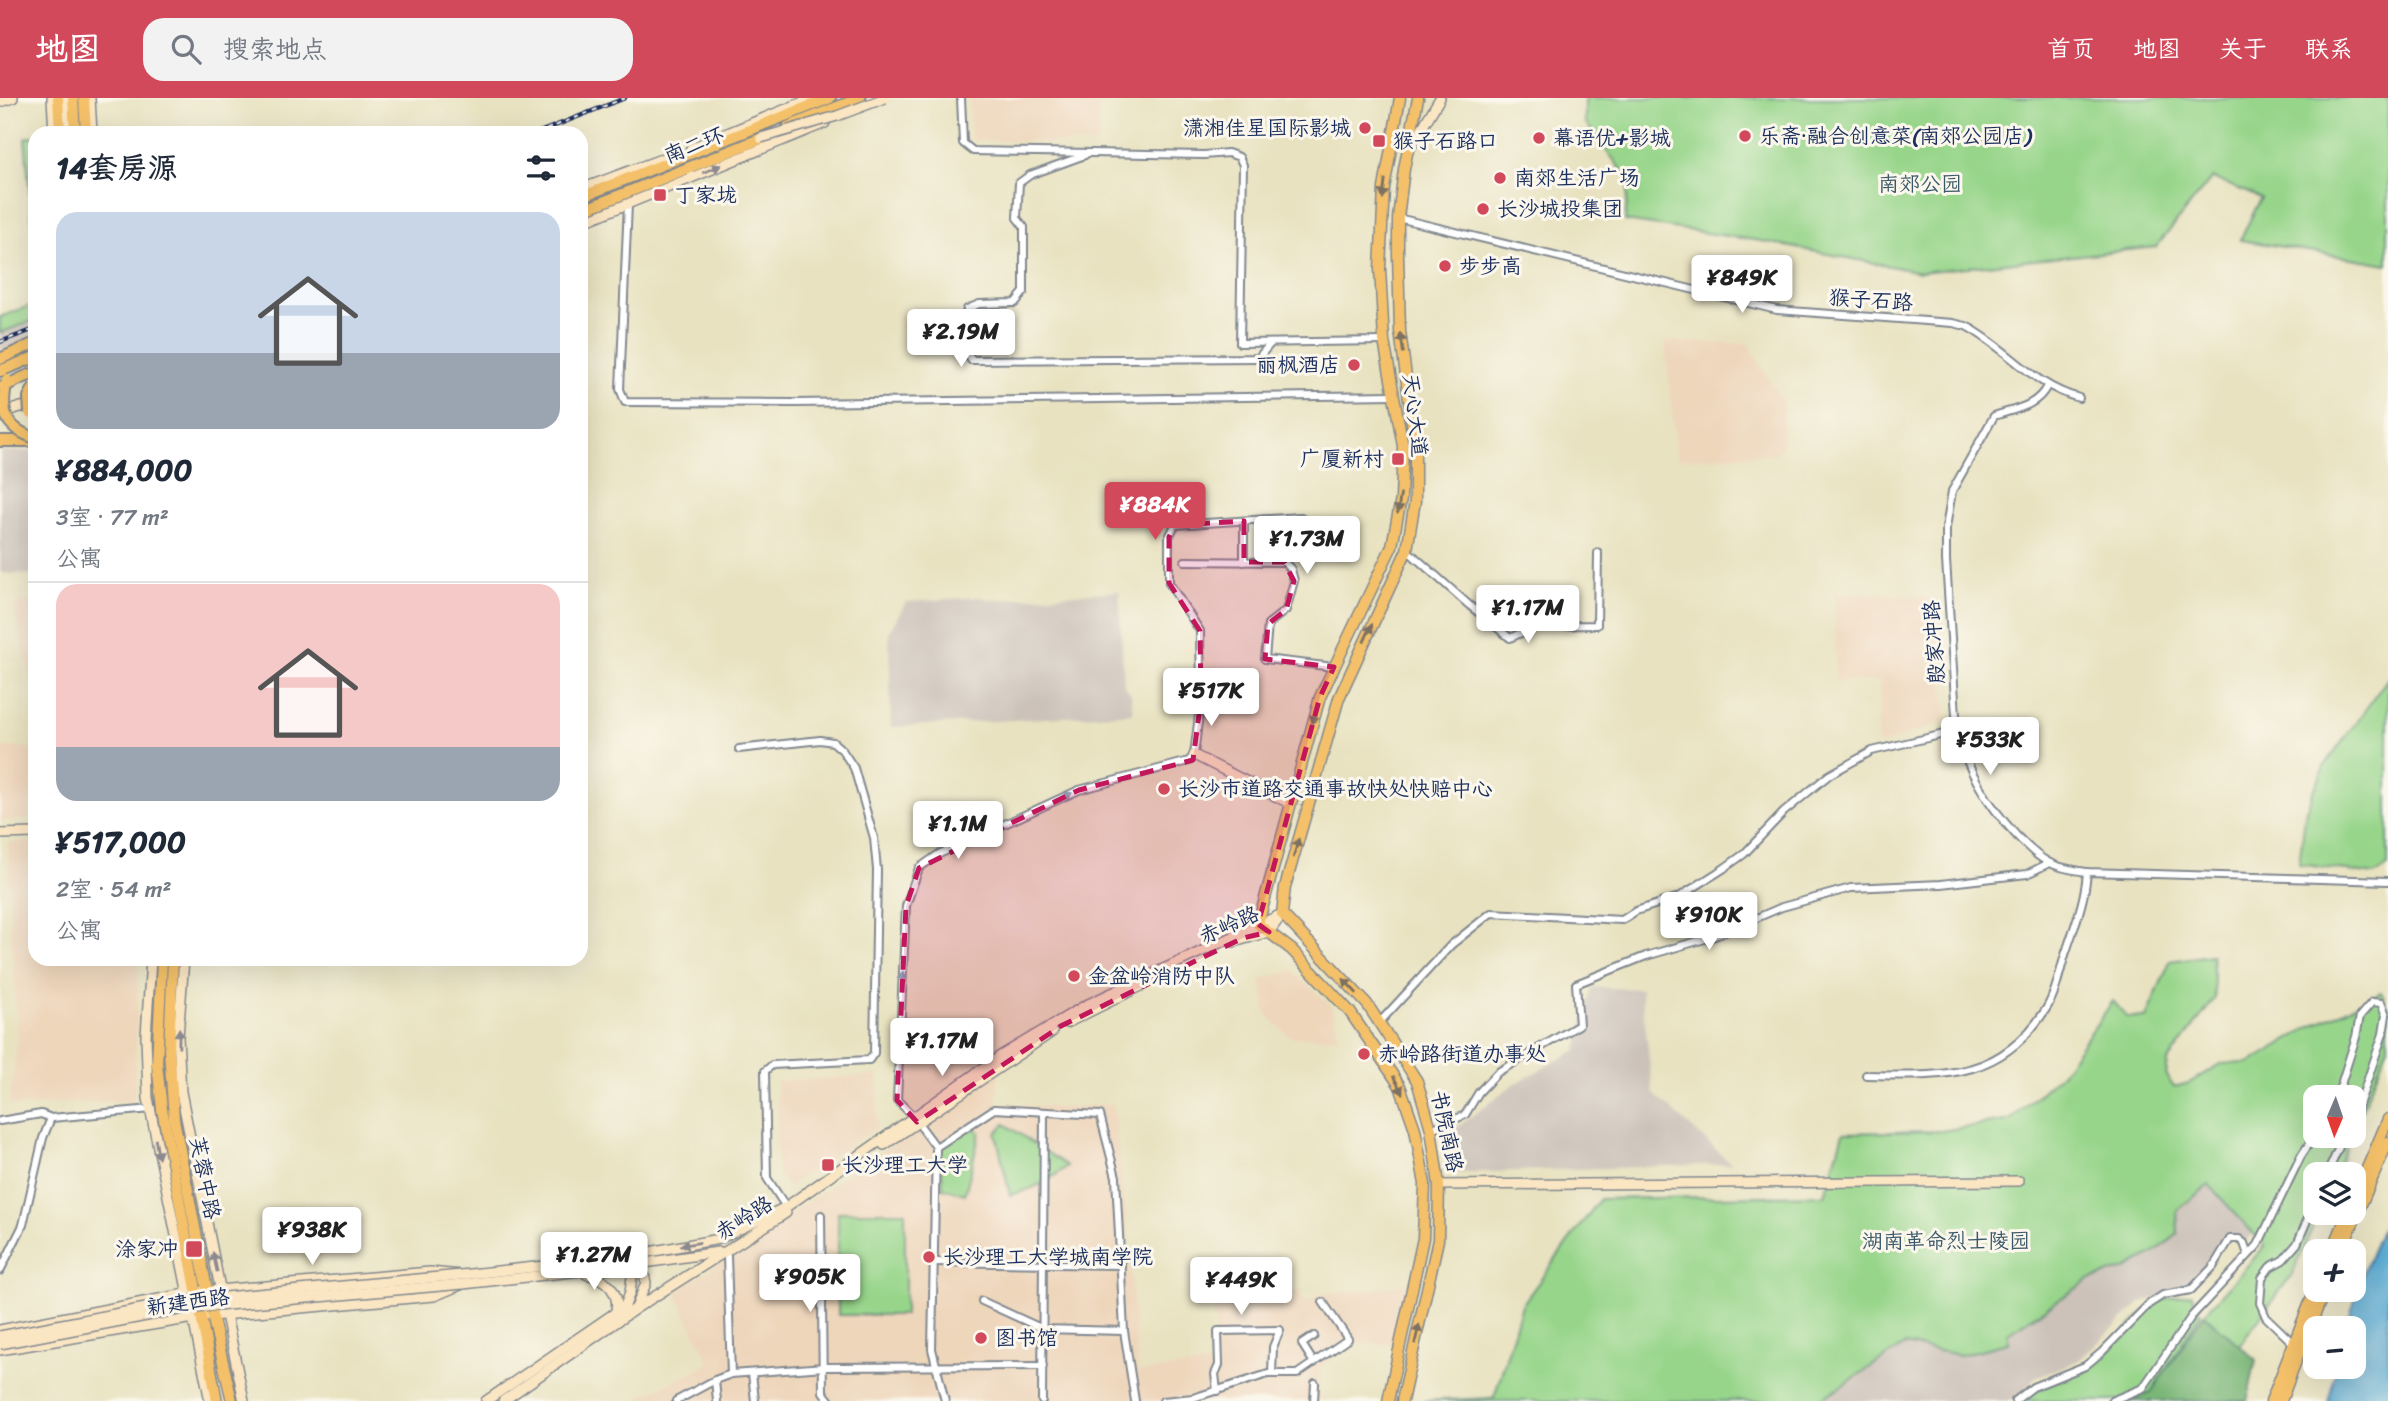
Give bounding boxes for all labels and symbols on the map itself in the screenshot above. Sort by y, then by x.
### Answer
place label: 潇湘佳星国际影城 [1183,109,1351,147]
street label: 南二环 [658,116,730,174]
place label: 乐斋·融合创意菜(南郊公园店) [1759,117,2033,155]
place label: 幕语优+影城 [1553,119,1671,157]
marker: 潇湘佳星国际影城 [1357,120,1373,136]
place label: 猴子石路口 [1393,122,1498,160]
marker: 乐斋·融合创意菜(南郊公园店) [1737,128,1753,144]
marker: 幕语优+影城 [1531,130,1547,146]
marker: 猴子石路口 [1371,133,1387,149]
place label: 南郊生活广场 [1514,159,1640,197]
one-way arrow [702,163,722,175]
park label: 南郊公园 [1878,165,1962,203]
marker: 南郊生活广场 [1492,170,1508,186]
place label: 丁家垅 [674,176,737,214]
one-way arrow [1378,178,1389,200]
marker: 丁家垅 [652,187,668,203]
place label: 长沙城投集团 [1497,190,1623,228]
marker: 长沙城投集团 [1475,201,1491,217]
place label: 步步高 [1459,247,1522,285]
pin: ¥849K [1693,256,1791,315]
marker: 步步高 [1437,258,1453,274]
street label: 猴子石路 [1828,278,1914,322]
pin: ¥2.19M [904,310,1018,369]
one-way arrow [1396,331,1407,353]
place label: 丽枫酒店 [1256,346,1340,384]
marker: 丽枫酒店 [1346,357,1362,373]
street label: 天心大道 [1391,371,1439,459]
place label: 广厦新村 [1300,440,1384,478]
marker: 广厦新村 [1390,451,1406,467]
pin: ¥884K [1106,482,1204,542]
one-way arrow [1393,494,1404,516]
pin: ¥1.73M [1250,517,1364,576]
pin: ¥1.17M [1471,586,1585,645]
street label: 殷家冲路 [1912,599,1956,685]
one-way arrow [1362,623,1374,643]
pin: ¥517K [1162,668,1260,728]
one-way arrow [1309,704,1319,725]
pin: ¥533K [1941,718,2039,777]
place label: 长沙市道路交通事故快处快赔中心 [1178,770,1493,808]
marker: 长沙市道路交通事故快处快赔中心 [1156,781,1172,797]
one-way arrow [1053,791,1073,803]
pin: ¥1.1M [909,802,1007,861]
one-way arrow [1291,837,1301,858]
pin: ¥910K [1660,892,1758,952]
street label: 赤岭路 [1192,895,1266,955]
place label: 金盆岭消防中队 [1088,957,1235,995]
marker: 金盆岭消防中队 [1066,968,1082,984]
one-way arrow [897,970,908,992]
one-way arrow [1343,978,1359,995]
pin: ¥1.17M [885,1018,999,1078]
one-way arrow [173,1027,185,1049]
place label: 赤岭路街道办事处 [1378,1035,1546,1073]
marker: 赤岭路街道办事处 [1356,1046,1372,1062]
one-way arrow [1392,1075,1404,1095]
north arrow [2303,1085,2366,1148]
street label: 书院南路 [1420,1086,1474,1176]
street label: 芙蓉中路 [178,1133,232,1223]
one-way arrow [152,1138,163,1160]
place label: 长沙理工大学 [842,1146,968,1184]
marker: 长沙理工大学 [820,1157,836,1173]
street label: 赤岭路 [707,1185,781,1251]
pin: ¥938K [263,1208,361,1267]
park label: 湖南革命烈士陵园 [1862,1222,2030,1260]
place label: 涂家冲 [115,1230,178,1268]
pin: ¥1.27M [537,1232,651,1292]
place label: 长沙理工大学城南学院 [943,1238,1153,1276]
marker: 涂家冲 [184,1239,204,1259]
one-way arrow [679,1239,701,1250]
marker: 长沙理工大学城南学院 [921,1249,937,1265]
one-way arrow [209,1251,220,1273]
pin: ¥905K [761,1254,859,1314]
pin: ¥449K [1192,1258,1290,1317]
street label: 新建西路 [144,1277,232,1327]
place label: 图书馆 [995,1319,1058,1357]
one-way arrow [1412,1323,1423,1345]
marker: 图书馆 [973,1330,989,1346]

